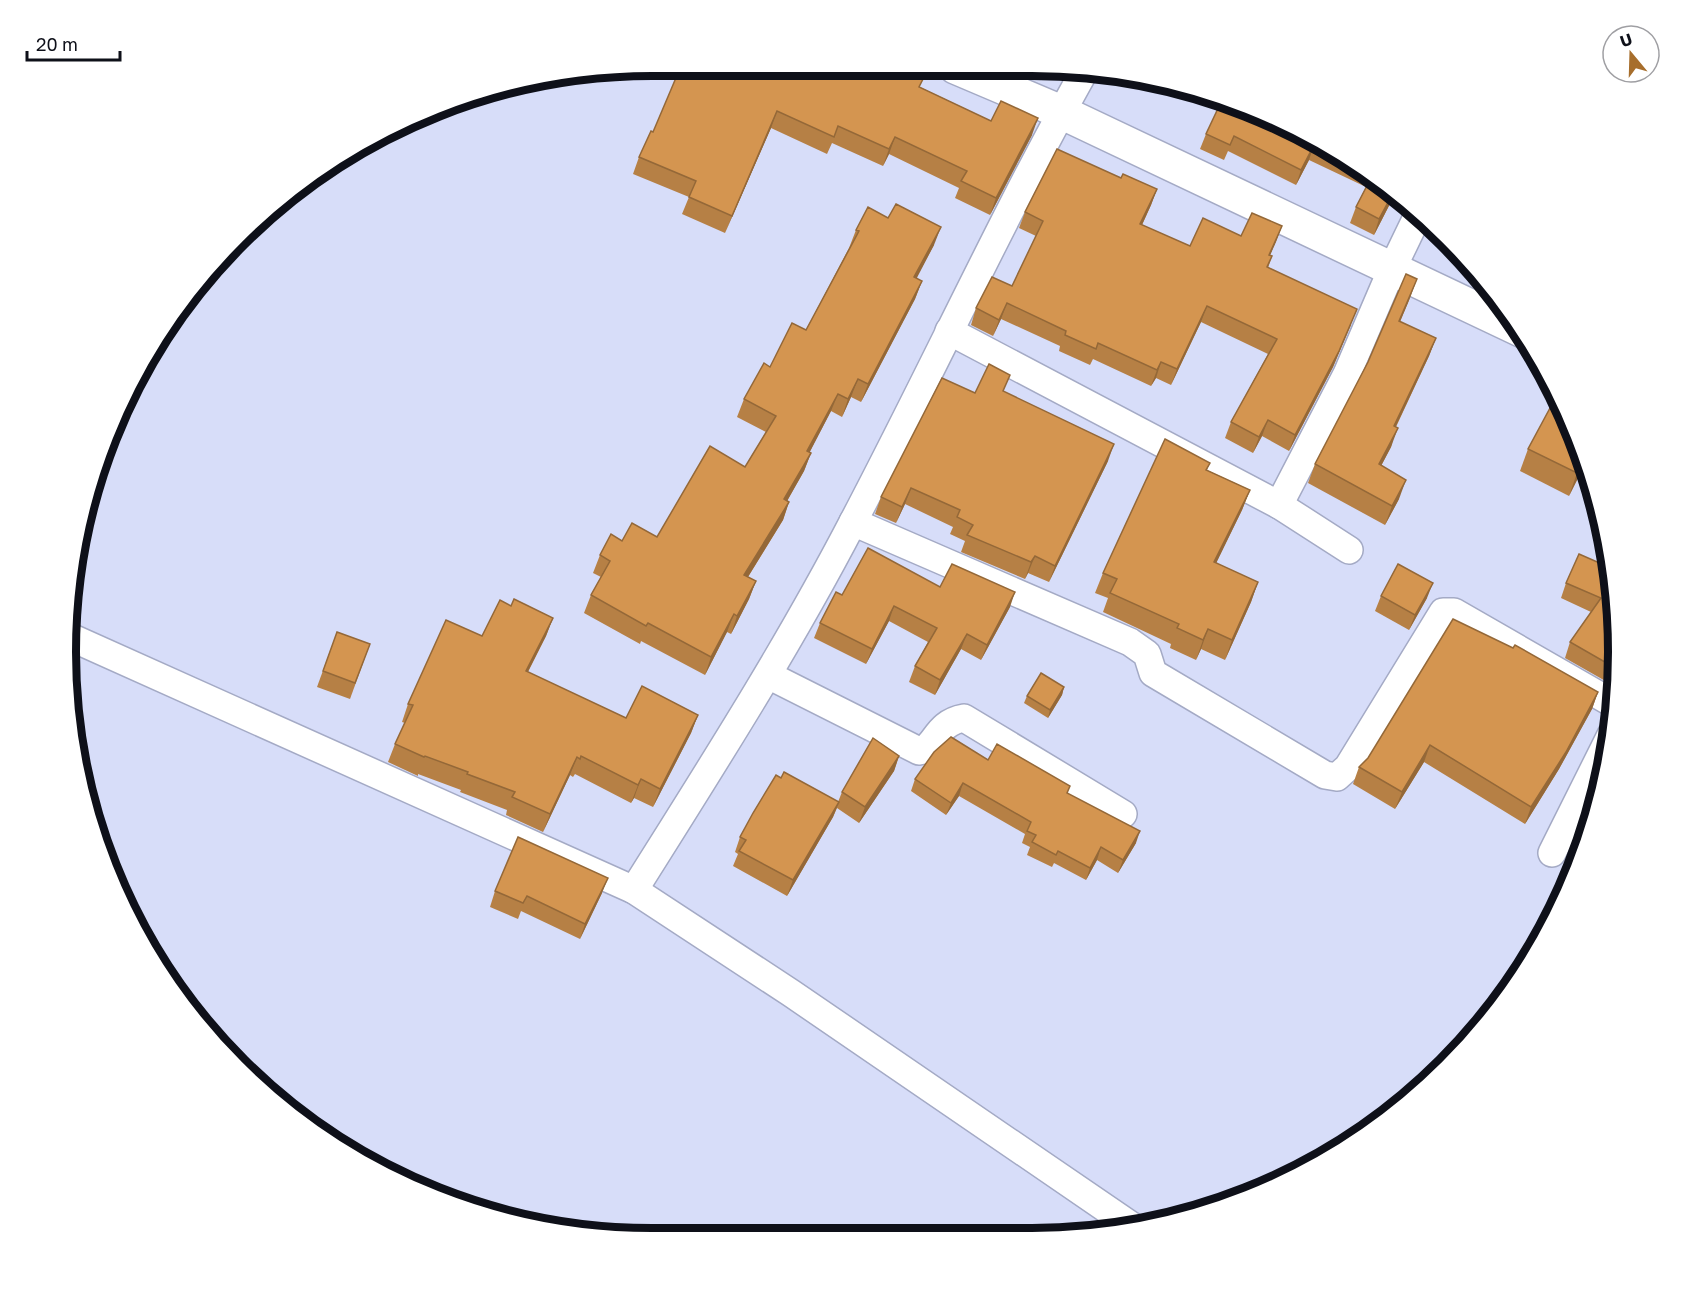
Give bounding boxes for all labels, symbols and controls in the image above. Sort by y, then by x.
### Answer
scale bar [27,24,120,62]
north arrow [1601,24,1661,84]
text: U [1617,28,1635,51]
text: 20 m [36,33,78,55]

